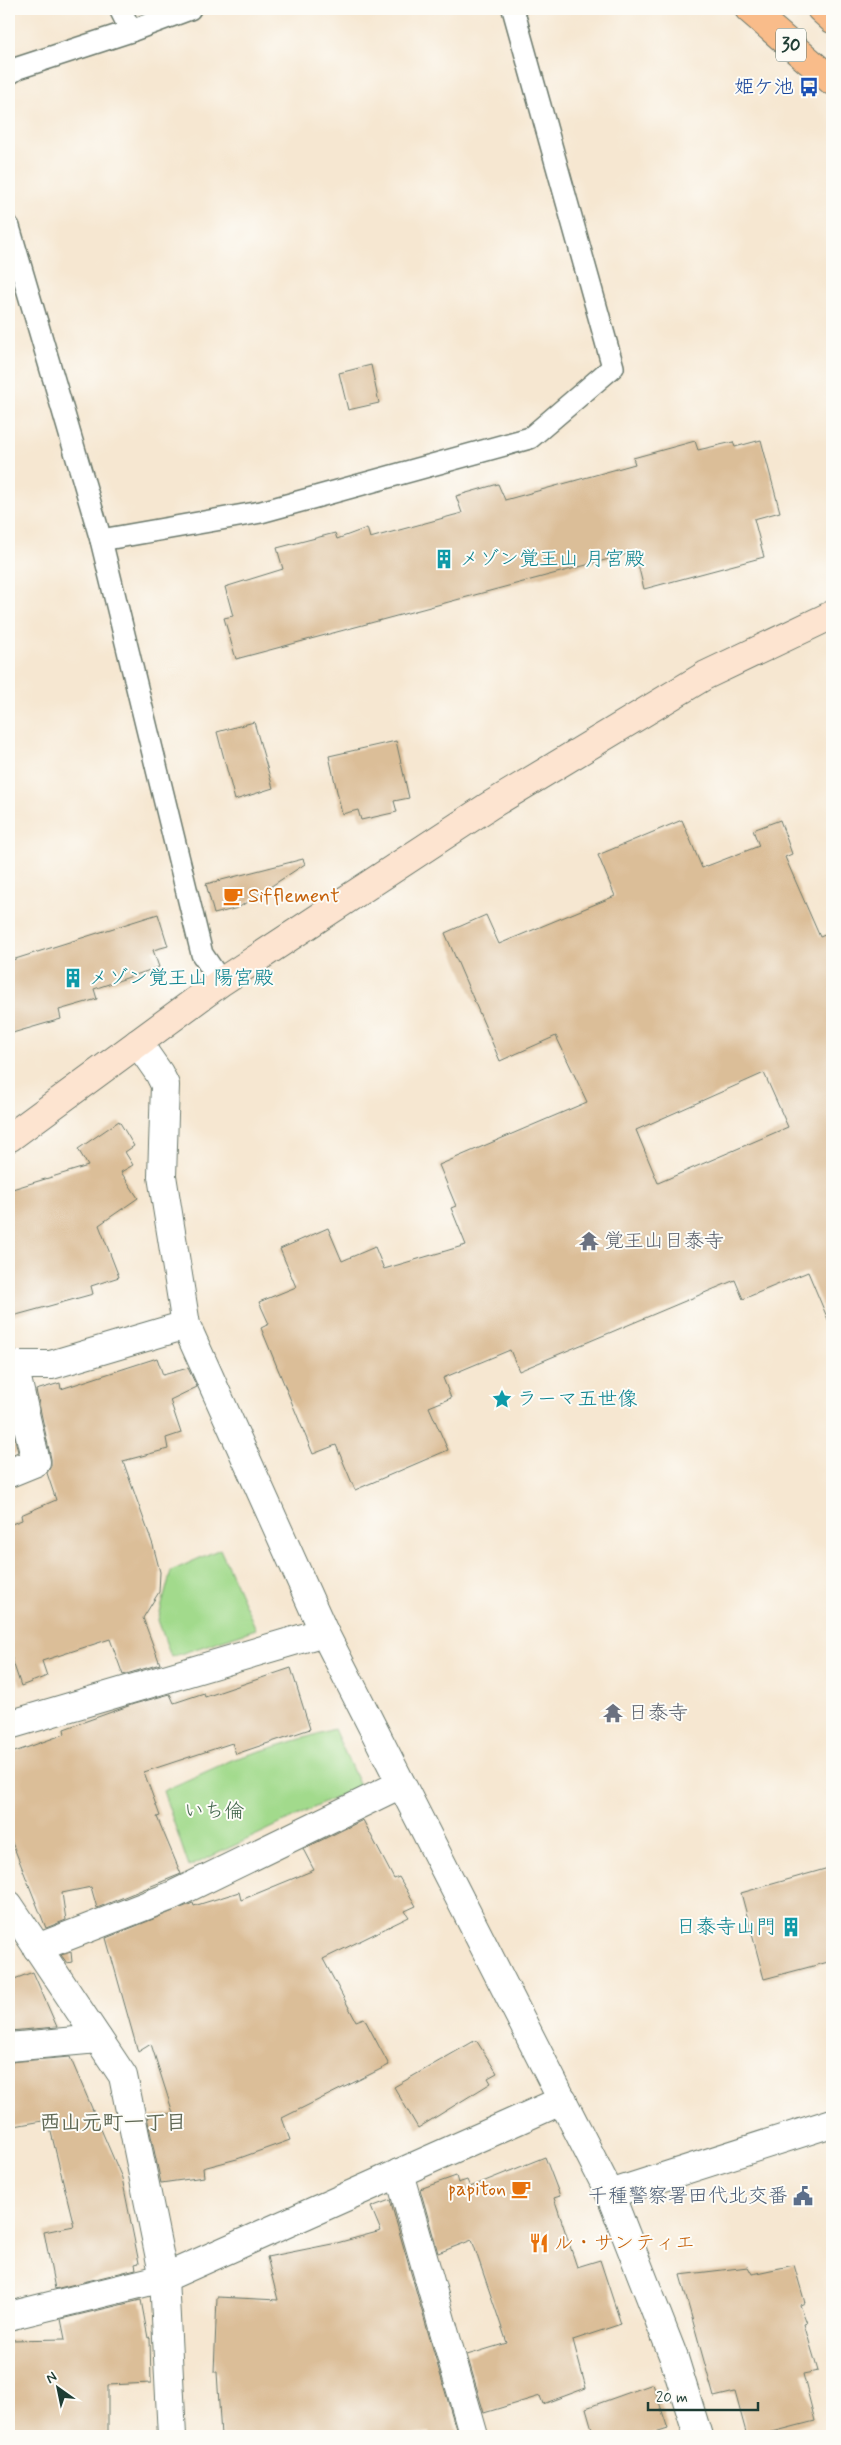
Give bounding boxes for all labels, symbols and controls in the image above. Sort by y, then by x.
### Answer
road number: 30 [776,28,806,62]
place label: 姫ケ池 [734,74,794,101]
bus stop icon: 姫ケ池 [798,76,820,98]
place label: メゾン覚王山 月宮殿 [459,546,644,573]
building icon: メゾン覚王山 月宮殿 [433,548,455,570]
place label: Sifflement [248,883,340,910]
cafe icon: Sifflement [222,885,244,907]
place label: メゾン覚王山 陽宮殿 [88,965,273,992]
building icon: メゾン覚王山 陽宮殿 [62,967,84,989]
place label: 覚王山日泰寺 [604,1228,724,1255]
temple icon: 覚王山日泰寺 [578,1230,600,1252]
place label: ラーマ五世像 [517,1386,637,1413]
place icon: ラーマ五世像 [491,1388,513,1410]
place label: 日泰寺 [628,1700,688,1727]
temple icon: 日泰寺 [602,1702,624,1724]
park label: いち倫 [184,1798,244,1825]
place label: 日泰寺山門 [676,1914,776,1941]
building icon: 日泰寺山門 [780,1916,802,1938]
district label: 西山元町一丁目 [40,2109,187,2137]
place label: papiton [448,2176,506,2203]
cafe icon: papiton [510,2178,532,2200]
place label: 千種警察署田代北交番 [588,2183,788,2210]
public building icon: 千種警察署田代北交番 [792,2185,814,2207]
place label: ル・サンティエ [554,2230,695,2257]
restaurant icon: ル・サンティエ [528,2232,550,2254]
north arrow [32,2362,82,2412]
text: N [43,2368,60,2388]
scale bar [648,2380,758,2412]
text: 20 m [656,2388,688,2408]

